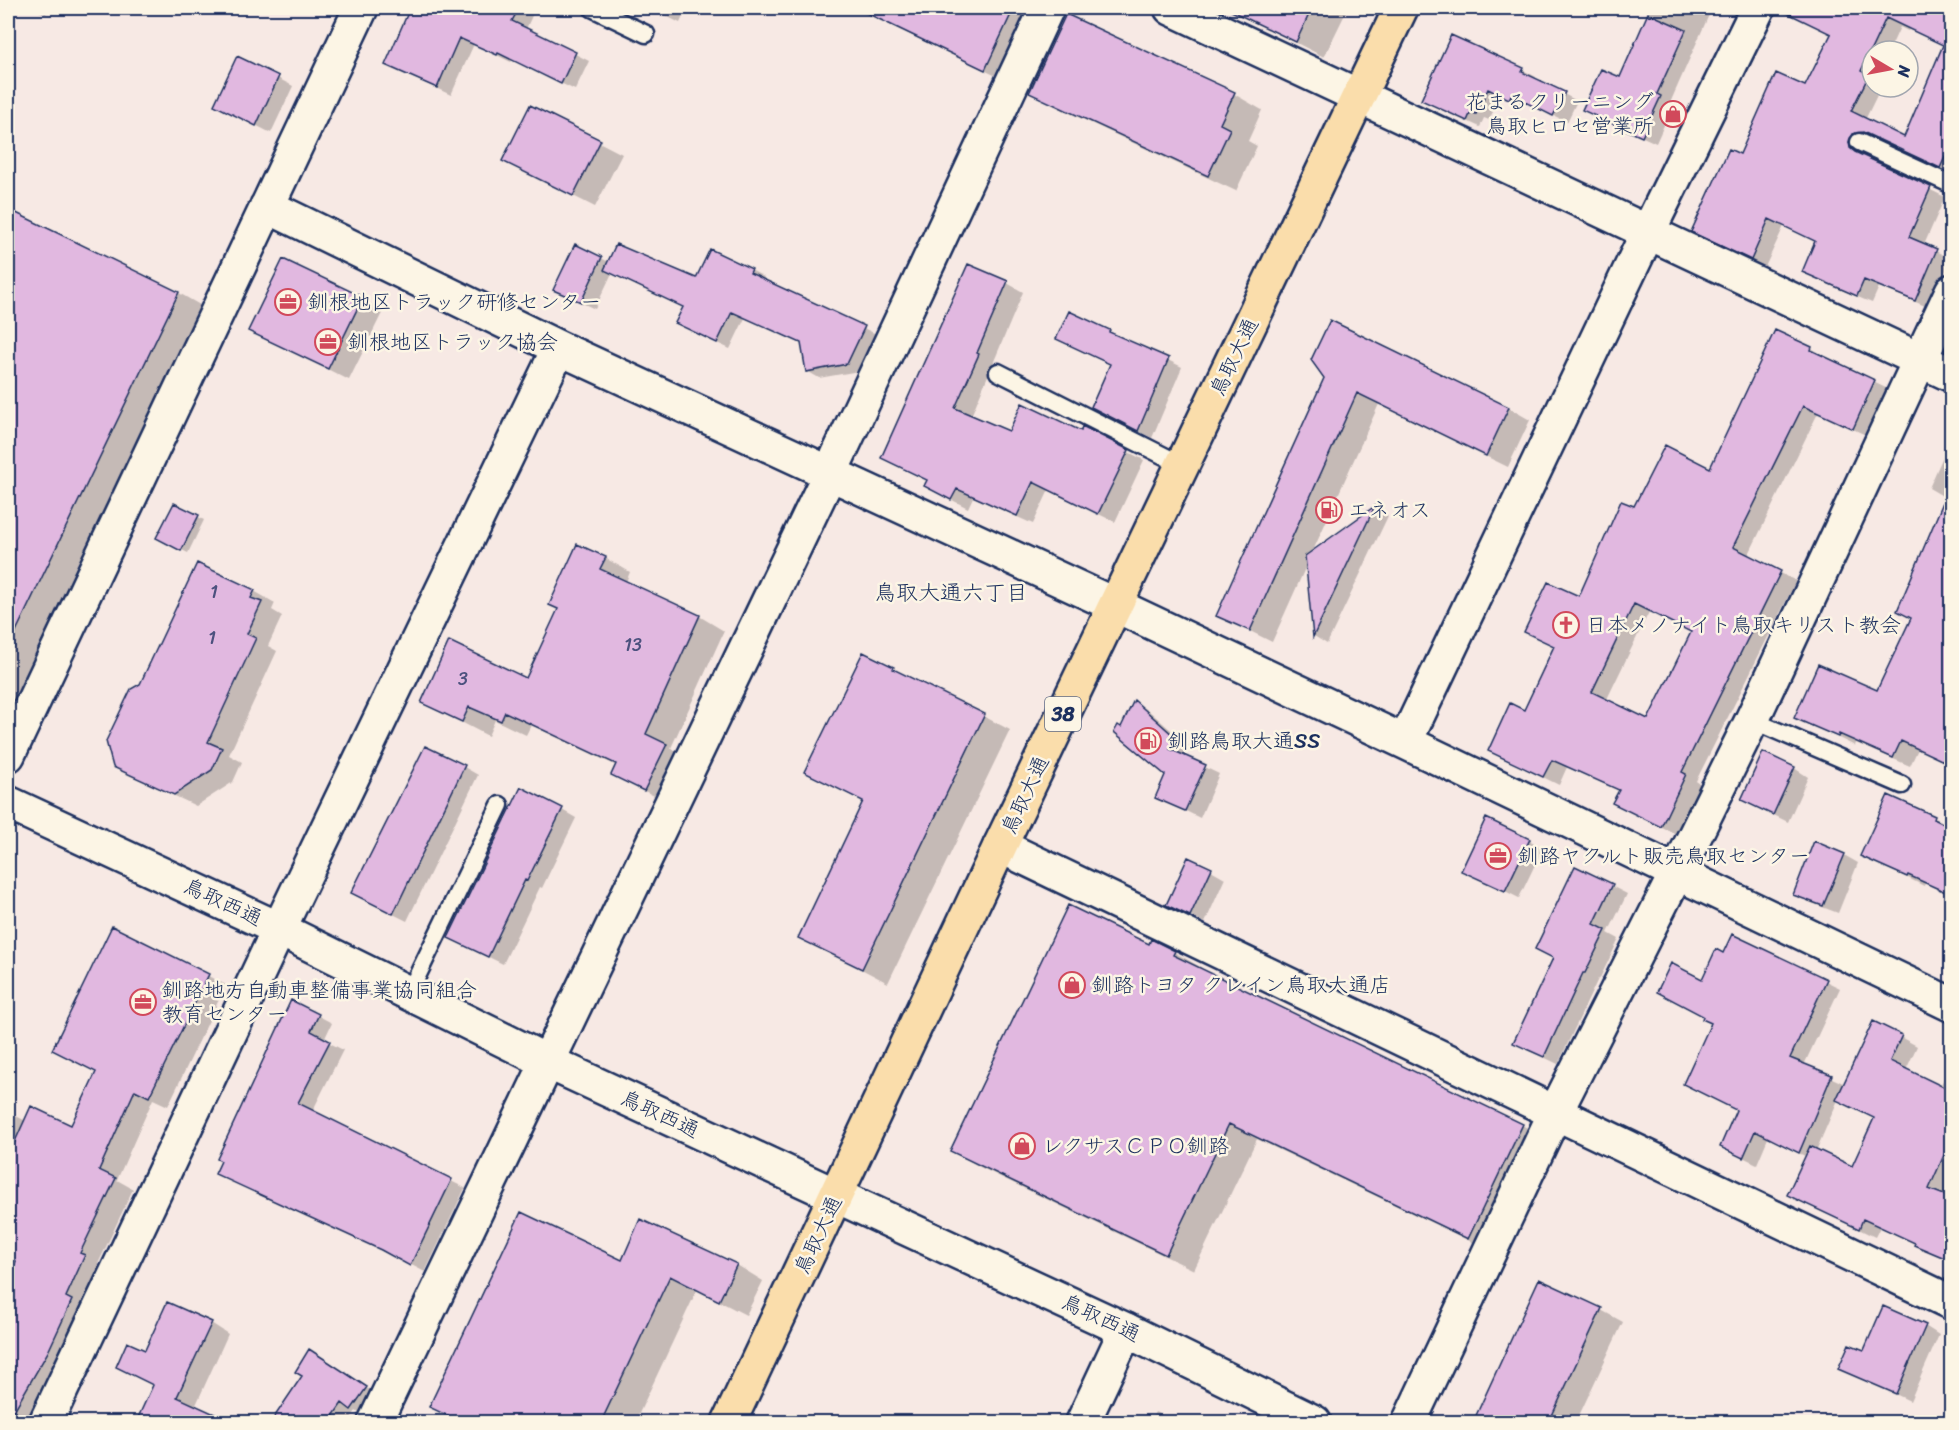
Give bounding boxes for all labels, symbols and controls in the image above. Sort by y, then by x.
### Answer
north arrow [1860,39,1920,99]
text: N [1889,63,1920,80]
place label: 花まるクリーニング 鳥取ヒロセ営業所 [1465,83,1654,145]
shop icon: 花まるクリーニング 鳥取ヒロセ営業所 [1658,99,1688,129]
place label: 釧根地区トラック研修センター [308,283,601,321]
office icon: 釧根地区トラック研修センター [273,287,303,317]
street label: 鳥取大通 [1199,311,1269,403]
place label: 釧根地区トラック協会 [348,323,558,361]
office icon: 釧根地区トラック協会 [313,327,343,357]
place label: エネオス [1348,491,1431,529]
fuel station icon: エネオス [1314,495,1344,525]
district label: 鳥取大通六丁目 [874,573,1028,612]
house number: 1 [210,576,218,608]
place label: 日本メノナイト鳥取キリスト教会 [1586,606,1901,644]
church icon: 日本メノナイト鳥取キリスト教会 [1551,610,1581,640]
house number: 1 [208,622,216,654]
house number: 13 [624,629,642,661]
house number: 3 [458,663,468,695]
road number: 38 [1045,697,1081,731]
place label: 釧路鳥取大通SS [1168,722,1320,760]
fuel station icon: 釧路鳥取大通SS [1133,726,1163,756]
street label: 鳥取大通 [990,749,1060,841]
place label: 釧路ヤクルト販売鳥取センター [1518,837,1810,875]
office icon: 釧路ヤクルト販売鳥取センター [1483,841,1513,871]
street label: 鳥取西通 [177,867,269,937]
place label: 釧路トヨタ クレイン鳥取大通店 [1092,966,1391,1004]
shop icon: 釧路トヨタ クレイン鳥取大通店 [1057,970,1087,1000]
place label: 釧路地方自動車整備事業協同組合 教育センター [162,971,477,1033]
office icon: 釧路地方自動車整備事業協同組合 教育センター [128,987,158,1017]
street label: 鳥取西通 [614,1079,706,1149]
place label: レクサスＣＰＯ釧路 [1042,1127,1229,1165]
shop icon: レクサスＣＰＯ釧路 [1007,1131,1037,1161]
street label: 鳥取大通 [783,1189,853,1281]
street label: 鳥取西通 [1055,1283,1147,1353]

